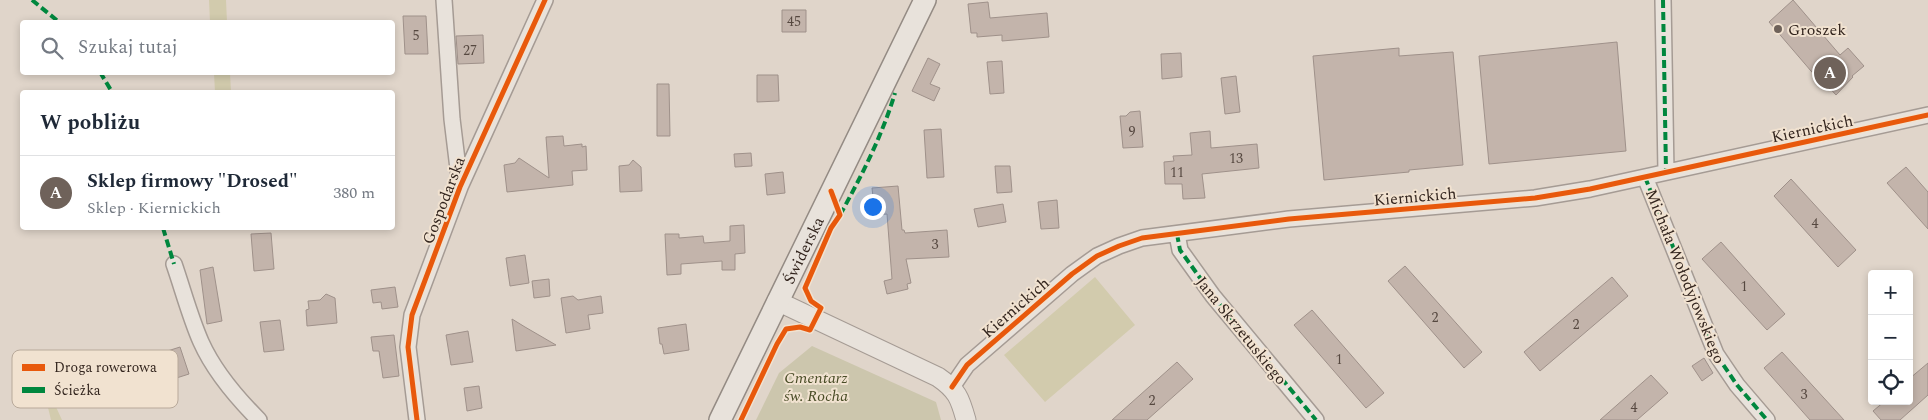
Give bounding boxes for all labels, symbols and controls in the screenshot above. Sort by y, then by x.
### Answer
house number: 45 [787,11,801,32]
place label: Groszek [1788,18,1846,42]
search box [20,20,395,75]
marker: Groszek [1772,23,1784,35]
house number: 5 [413,25,420,46]
text: Szukaj tutaj [78,33,178,62]
icon: search [38,34,66,62]
house number: 27 [463,40,477,61]
pin: A [1814,54,1846,92]
text: W pobliżu [40,107,140,139]
street label: Kiernickich [1769,109,1855,149]
house number: 9 [1129,121,1136,142]
house number: 13 [1229,148,1243,169]
street label: Gospodarska [416,153,472,248]
house number: 11 [1170,162,1184,183]
text: Sklep firmowy "Drosed" [87,167,298,196]
text: A [50,181,62,205]
text: 380 m [333,181,375,205]
street label: Kiernickich [1373,181,1457,213]
street label: Michała Wołodyjowskiego [1639,185,1731,367]
your location [860,194,886,220]
text: Sklep · Kiernickich [87,196,221,220]
street label: Świderska [777,213,831,288]
house number: 4 [1812,213,1819,234]
house number: 3 [932,234,939,255]
map controls [1868,270,1913,405]
button: + [1868,270,1913,315]
street label: Kiernickich [976,271,1055,344]
street label: Jana Skrzetuskiego [1190,271,1293,390]
house number: 1 [1741,276,1748,297]
house number: 2 [1432,307,1439,328]
house number: 2 [1573,314,1580,335]
button: − [1868,315,1913,360]
house number: 1 [1336,349,1343,370]
legend [12,350,178,408]
text: Droga rowerowa [54,357,157,378]
button: locate [1868,360,1913,405]
park label: Cmentarz św. Rocha [784,366,848,408]
text: Ścieżka [54,380,101,401]
house number: 3 [1801,384,1808,405]
house number: 2 [1149,390,1156,411]
house number: 4 [1631,397,1638,418]

